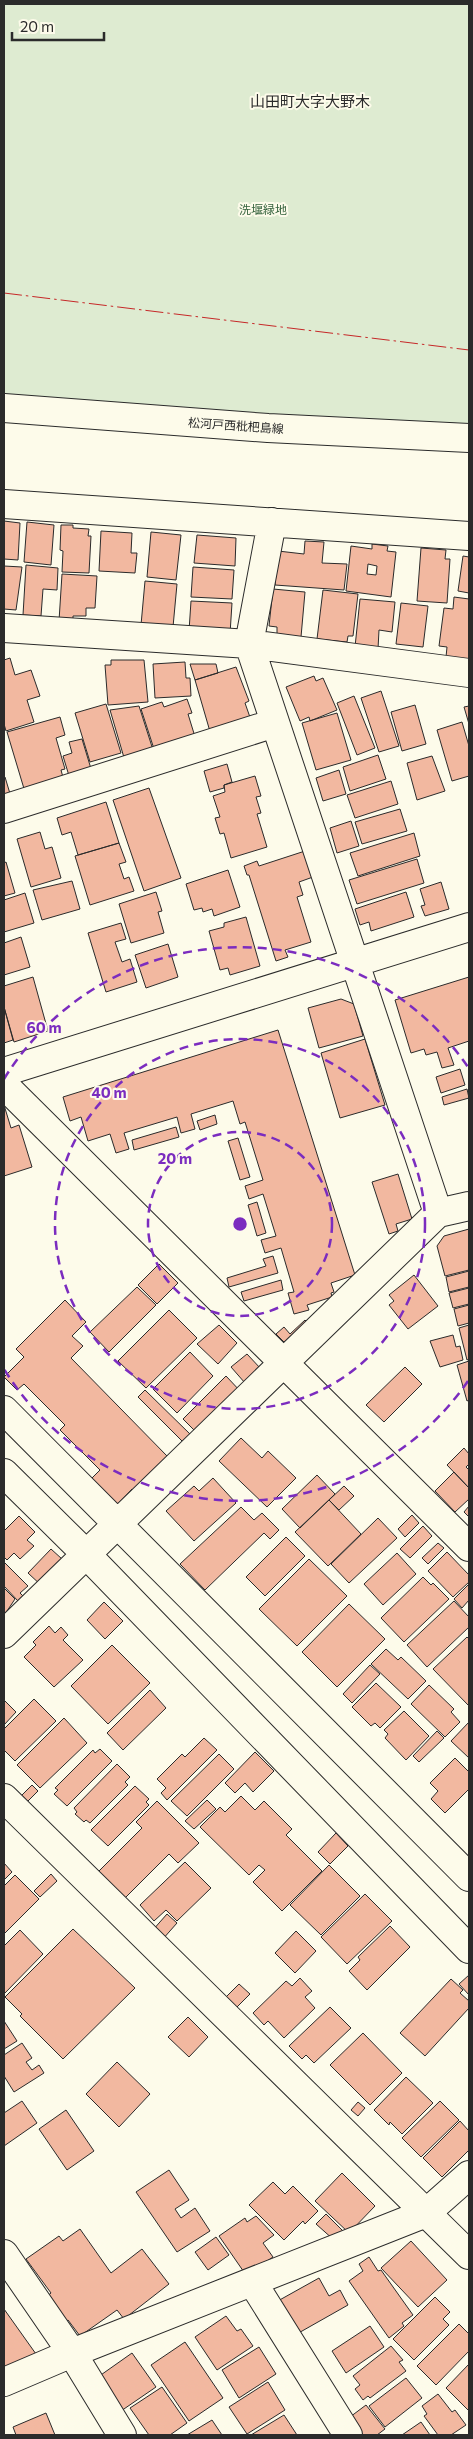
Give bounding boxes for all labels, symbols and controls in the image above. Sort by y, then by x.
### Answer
scale bar [12,10,105,42]
text: 20 m [20,17,54,35]
district label: 山田町大字大野木 [250,92,370,110]
park label: 洗堰緑地 [239,202,287,216]
street label: 松河戸西枇杷島線 [188,415,284,435]
text: 60 m [26,1018,62,1036]
text: 40 m [91,1083,127,1101]
text: 20 m [158,1149,192,1167]
centre of rings [231,1215,249,1233]

